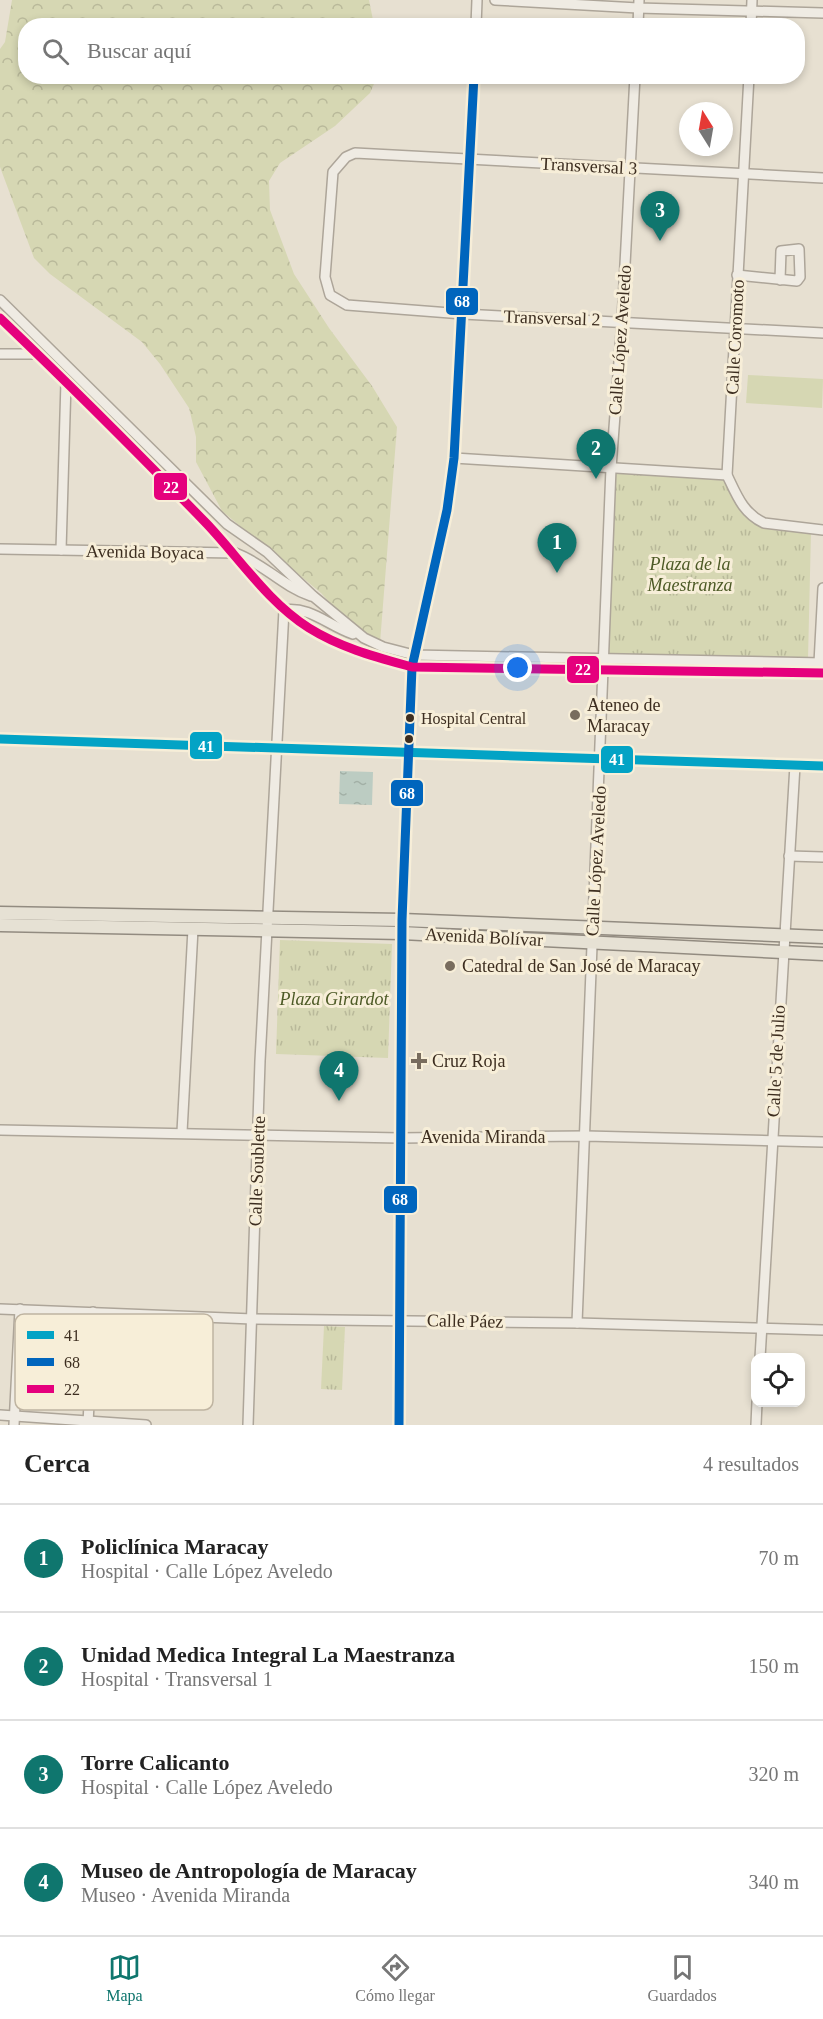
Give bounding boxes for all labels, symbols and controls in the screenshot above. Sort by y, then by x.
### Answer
search box [18,18,805,84]
icon: search [39,35,72,68]
text: Buscar aquí [87,38,191,63]
north arrow [679,102,733,156]
street label: Transversal 3 [540,153,638,179]
pin: 3 [640,192,680,241]
street label: Calle López Aveledo [605,264,635,416]
street label: Calle Coromoto [722,279,748,395]
line badge: 68 [445,287,479,316]
text: 68 [454,293,470,310]
street label: Transversal 2 [503,306,601,330]
pin: 2 [576,430,616,479]
line badge: 22 [153,472,188,501]
text: 22 [163,479,179,496]
pin: 1 [538,524,576,573]
street label: Avenida Boyaca [86,541,204,563]
park label: Plaza de la Maestranza [647,554,733,595]
your location [503,653,532,682]
line badge: 22 [566,655,600,684]
text: 22 [575,661,591,678]
place label: Ateneo de Maracay [587,695,660,736]
marker: Ateneo de Maracay [568,708,582,722]
place label: Hospital Central [421,710,527,728]
marker: Hospital Central [404,712,416,724]
line badge: 41 [189,731,223,760]
unlabelled marker [403,733,415,745]
text: 41 [198,738,214,755]
line badge: 41 [600,745,634,774]
text: 41 [609,751,625,768]
line badge: 68 [390,779,424,807]
text: 68 [399,785,415,802]
street label: Calle López Aveledo [582,785,610,937]
street label: Avenida Bolívar [424,924,544,950]
place label: Catedral de San José de Maracay [462,956,700,976]
marker: Catedral de San José de Maracay [443,959,457,973]
park label: Plaza Girardot [279,989,389,1009]
street label: Calle 5 de Julio [763,1004,789,1118]
place label: Cruz Roja [432,1051,506,1071]
pin: 4 [320,1052,358,1101]
marker: Cruz Roja [410,1052,428,1070]
street label: Calle Soublette [245,1115,269,1227]
street label: Avenida Miranda [420,1127,546,1147]
line badge: 68 [383,1185,418,1214]
text: 68 [392,1191,408,1208]
street label: Calle Páez [427,1310,503,1332]
legend [15,1314,213,1410]
text: 41 [64,1327,80,1344]
map controls [751,1353,805,1407]
button: locate [751,1353,805,1407]
text: 68 [64,1354,80,1371]
text: 22 [64,1381,80,1398]
text: Cerca [24,1449,90,1478]
text: 4 resultados [703,1453,799,1475]
text: Policlínica Maracay [81,1534,269,1559]
text: 1 [39,1547,49,1569]
text: 70 m [758,1547,799,1569]
text: Hospital · Calle López Aveledo [81,1560,333,1582]
text: Unidad Medica Integral La Maestranza [81,1642,455,1667]
text: 2 [39,1655,49,1677]
text: 150 m [748,1655,799,1677]
text: Hospital · Transversal 1 [81,1668,273,1690]
text: Torre Calicanto [81,1750,230,1775]
text: 3 [39,1763,49,1785]
text: 320 m [748,1763,799,1785]
text: Hospital · Calle López Aveledo [81,1776,333,1798]
text: Museo de Antropología de Maracay [81,1858,417,1883]
text: 4 [39,1871,49,1893]
text: 340 m [748,1871,799,1893]
text: Museo · Avenida Miranda [81,1884,290,1906]
tab: Mapa [106,1951,143,2005]
tab: Cómo llegar [355,1951,435,2005]
tab: Guardados [647,1951,717,2005]

